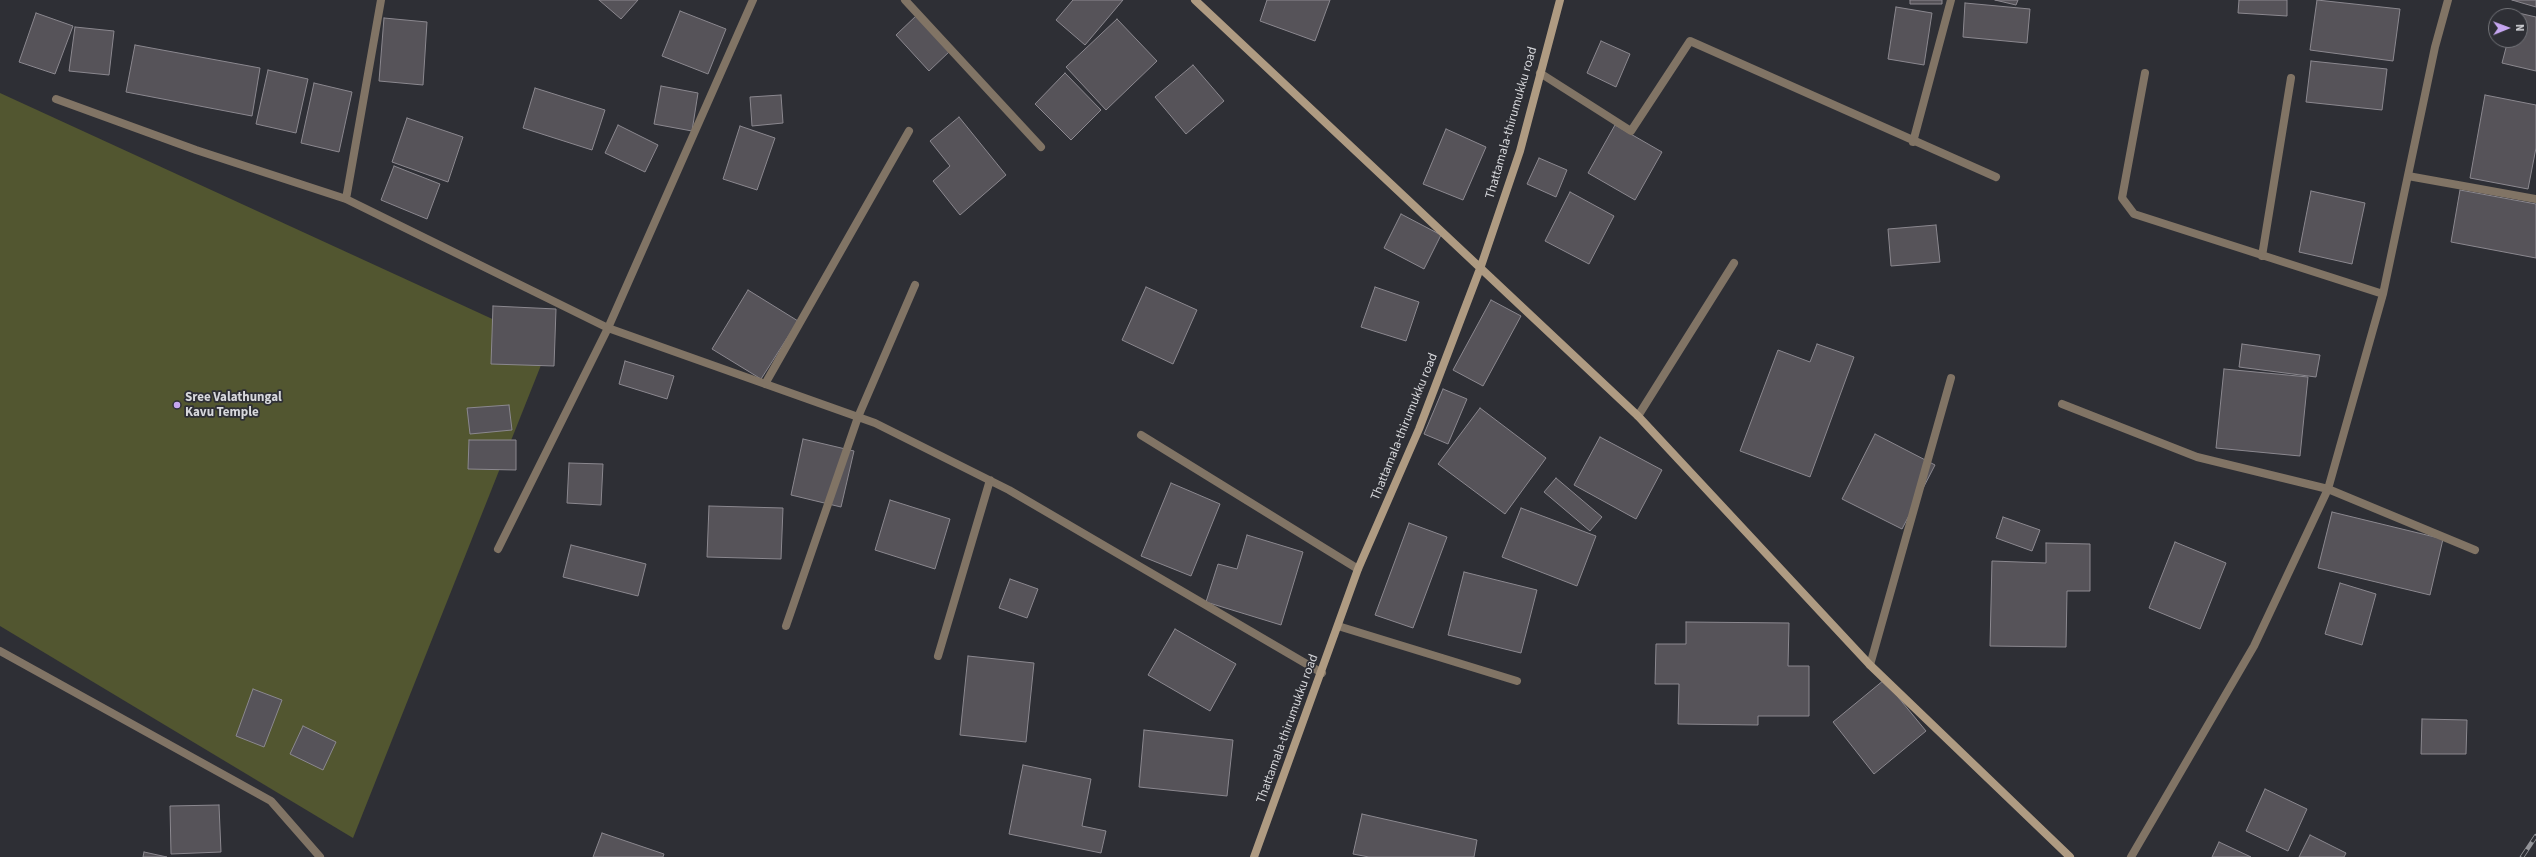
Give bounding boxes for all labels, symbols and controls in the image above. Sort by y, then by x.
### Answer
north arrow [2488,8,2528,48]
text: N [2512,24,2527,32]
street label: Thattamala-thirumukku road [1483,45,1541,201]
street label: Thattamala-thirumukku road [1368,351,1442,503]
place label: Sree Valathungal Kavu Temple [185,390,282,421]
marker: Sree Valathungal Kavu Temple [172,400,182,410]
street label: Thattamala-thirumukku road [1254,652,1322,806]

